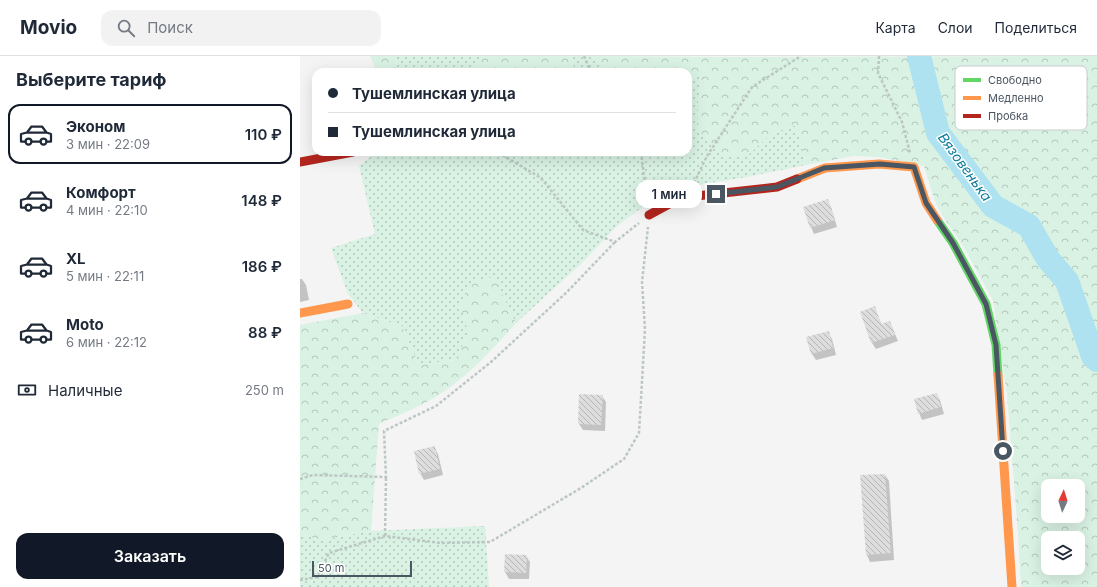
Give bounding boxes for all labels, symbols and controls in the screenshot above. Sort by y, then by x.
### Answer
search box [101,10,381,46]
text: Movio [20,16,77,39]
icon: search [115,17,137,39]
text: Поиск [147,18,193,37]
text: Карта [875,19,916,36]
text: Слои [938,19,973,36]
text: Поделиться [995,19,1077,36]
legend [955,66,1087,130]
text: Выберите тариф [16,69,167,90]
text: Свободно [988,73,1042,87]
text: Тушемлинская улица [352,84,516,103]
text: Медленно [988,91,1044,105]
text: Пробка [988,109,1028,123]
icon: car [18,116,54,152]
text: Эконом [66,117,125,136]
text: Тушемлинская улица [352,122,516,141]
text: 110 ₽ [245,125,282,144]
water label: Вязовенька [935,129,996,205]
text: 3 мин · 22:09 [66,136,150,152]
callout: 1 мин [636,180,702,208]
icon: car [18,182,54,218]
text: Комфорт [66,183,136,202]
route end [707,185,725,203]
text: 1 мин [651,186,687,202]
text: 148 ₽ [241,191,282,210]
text: 4 мин · 22:10 [66,202,148,218]
icon: car [18,248,54,284]
text: XL [66,249,86,268]
text: 186 ₽ [242,257,282,276]
text: 5 мин · 22:11 [66,268,144,284]
icon: car [18,314,54,350]
text: Moto [66,315,104,334]
text: 88 ₽ [248,323,282,342]
text: 6 мин · 22:12 [66,334,147,350]
icon: cash [16,379,38,401]
text: Наличные [48,381,122,400]
text: 250 m [245,382,284,398]
route start [994,442,1012,460]
north arrow [1041,479,1085,523]
map controls [1041,479,1085,575]
button: layers [1041,531,1085,575]
button: Заказать [16,533,284,579]
scale bar [312,559,412,578]
text: 50 m [318,561,344,575]

